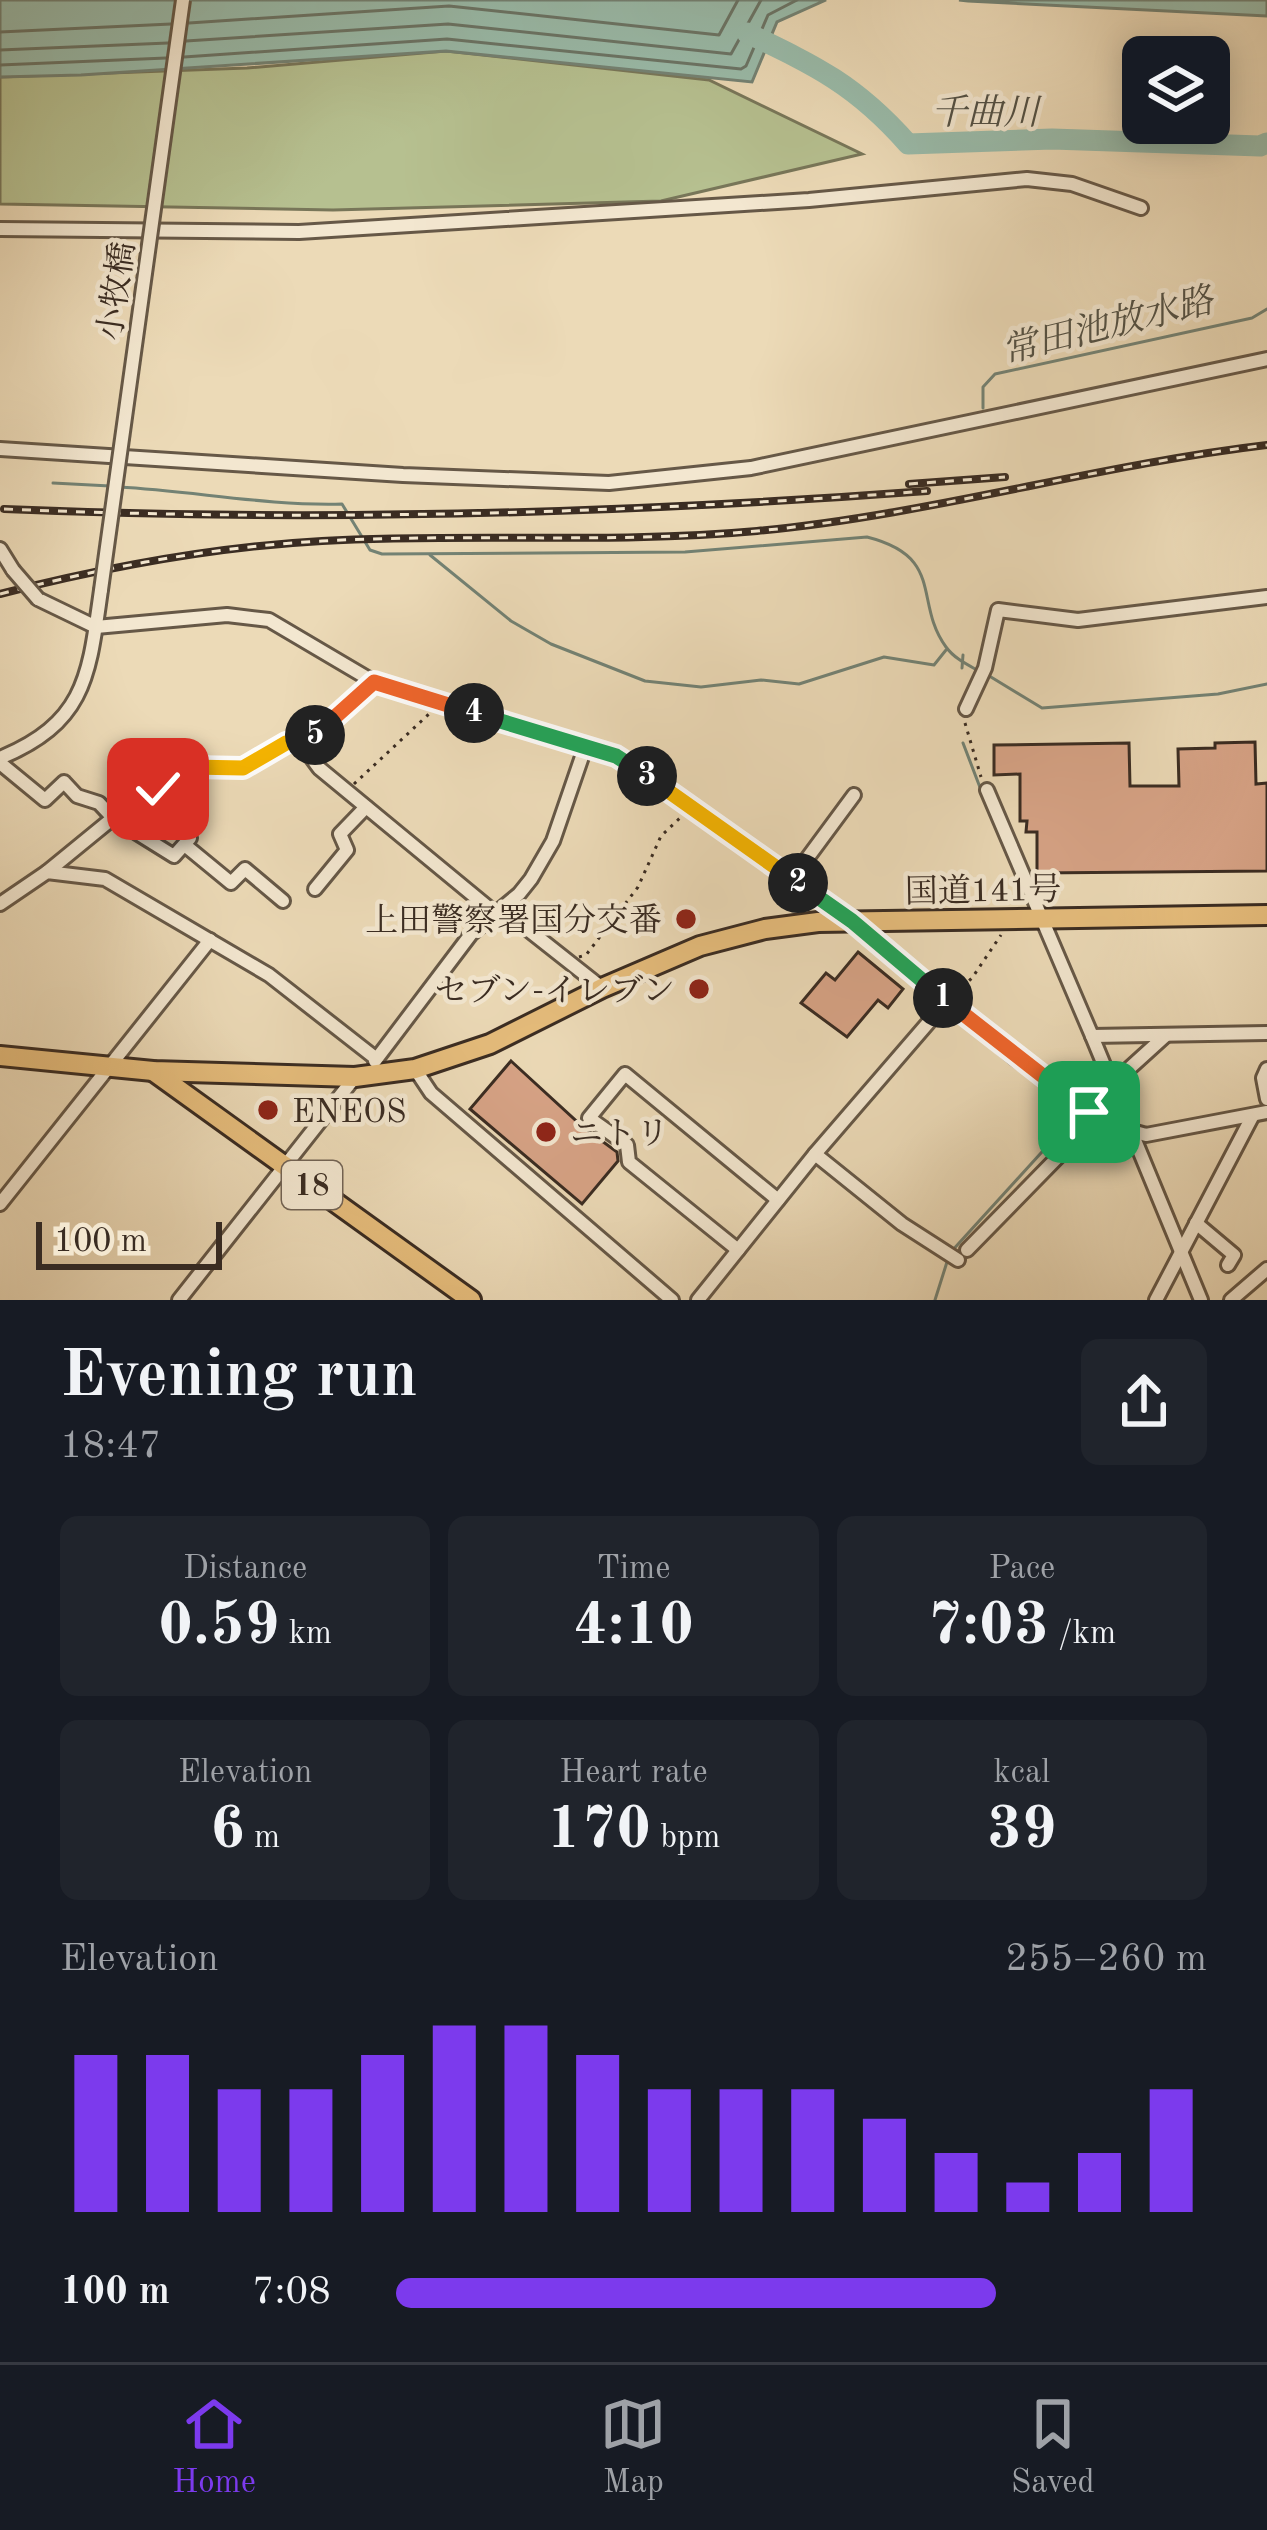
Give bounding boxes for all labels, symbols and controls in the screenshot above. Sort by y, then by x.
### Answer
map controls [1122,36,1230,144]
button: layers [1122,36,1230,144]
water label: 千曲川 [931,94,1043,133]
street label: 小牧橋 [92,240,142,343]
water label: 常田池放水路 [998,280,1220,371]
pin: 4 [444,683,504,743]
text: 4 [464,696,484,729]
pin: 5 [285,705,345,765]
text: 5 [305,718,325,751]
pin [107,738,209,840]
pin: 3 [617,746,677,806]
icon: check [125,756,191,822]
text: 3 [637,759,657,792]
pin: 2 [768,853,828,913]
text: 2 [788,866,808,899]
street label: 国道141号 [905,872,1062,910]
place label: 上田警察署国分交番 [365,903,662,939]
marker: 上田警察署国分交番 [673,906,699,932]
pin: 1 [913,968,973,1028]
place label: セブン-イレブン [434,974,675,1009]
marker: セブン-イレブン [686,976,712,1002]
text: 1 [933,981,953,1014]
pin [1038,1061,1140,1163]
icon: arrive [1056,1079,1122,1145]
marker: ENEOS [255,1097,281,1123]
place label: ENEOS [292,1097,407,1130]
place label: ニトリ [570,1118,669,1152]
marker: ニトリ [533,1119,559,1145]
road number: 18 [282,1161,342,1209]
scale bar [36,1216,222,1269]
text: 100 m [54,1226,147,1259]
button: share [1081,1339,1207,1465]
text: Evening run [60,1345,418,1411]
text: 18:47 [60,1427,161,1466]
text: Distance [183,1553,307,1586]
text: Time [597,1553,670,1586]
text: Pace [988,1553,1055,1586]
text: 0.59 [158,1597,279,1657]
text: 4:10 [573,1597,694,1657]
text: 7:03 [928,1597,1049,1657]
text: km [279,1618,332,1651]
text: /km [1049,1618,1116,1651]
text: Elevation [178,1757,312,1790]
text: Heart rate [559,1757,708,1790]
text: kcal [993,1757,1050,1790]
text: 6 [210,1801,245,1861]
text: 170 [547,1801,651,1861]
text: 39 [987,1801,1057,1861]
text: m [245,1822,280,1855]
text: bpm [651,1822,720,1855]
text: Elevation [60,1940,219,1979]
text: 255–260 m [1005,1940,1207,1979]
text: 100 m [60,2273,170,2312]
text: 7:08 [252,2273,331,2312]
tab: Home [172,2391,256,2504]
tab: Map [600,2391,666,2504]
tab: Saved [1011,2391,1095,2504]

